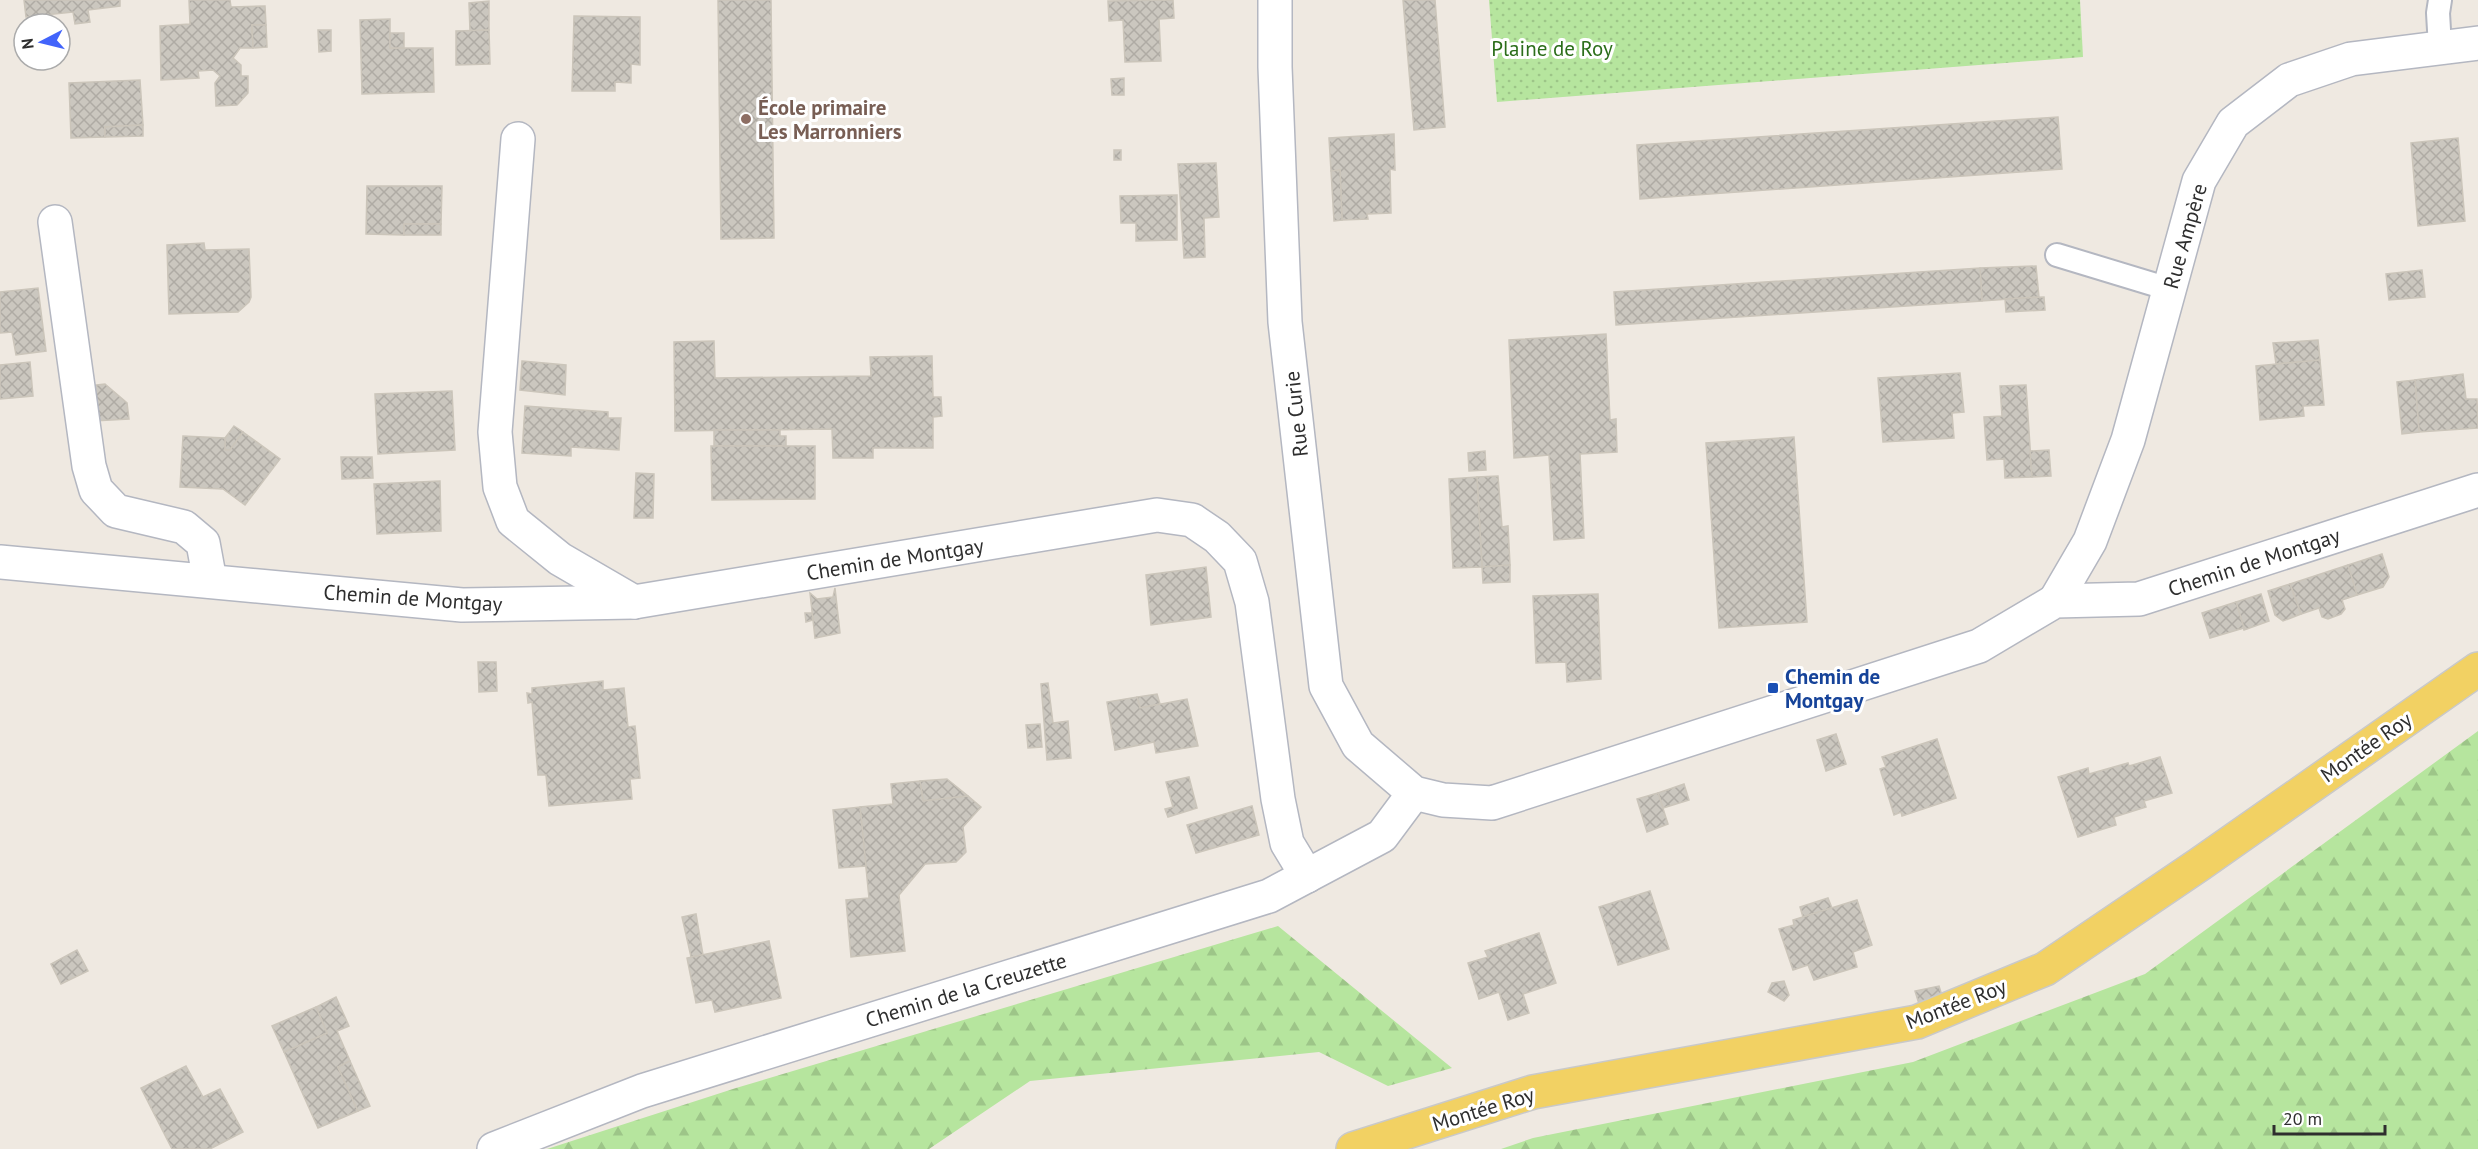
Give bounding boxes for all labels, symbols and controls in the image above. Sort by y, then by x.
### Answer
north arrow [12,12,72,72]
park label: Plaine de Roy [1491,35,1613,62]
text: N [17,37,38,50]
place label: École primaire Les Marronniers [758,94,902,145]
marker: École primaire Les Marronniers [739,112,753,126]
street label: Rue Ampère [2157,180,2213,292]
street label: Rue Curie [1278,370,1314,458]
street label: Chemin de Montgay [2165,521,2344,603]
street label: Chemin de Montgay [804,532,986,586]
street label: Chemin de Montgay [323,578,504,618]
place label: Chemin de Montgay [1785,663,1880,714]
marker: Chemin de Montgay [1766,681,1780,695]
street label: Montée Roy [2315,706,2417,788]
street label: Chemin de la Creuzette [862,947,1070,1033]
street label: Montée Roy [1902,972,2010,1035]
street label: Montée Roy [1429,1081,1537,1137]
scale bar [2274,1098,2385,1136]
text: 20 m [2283,1107,2322,1130]

